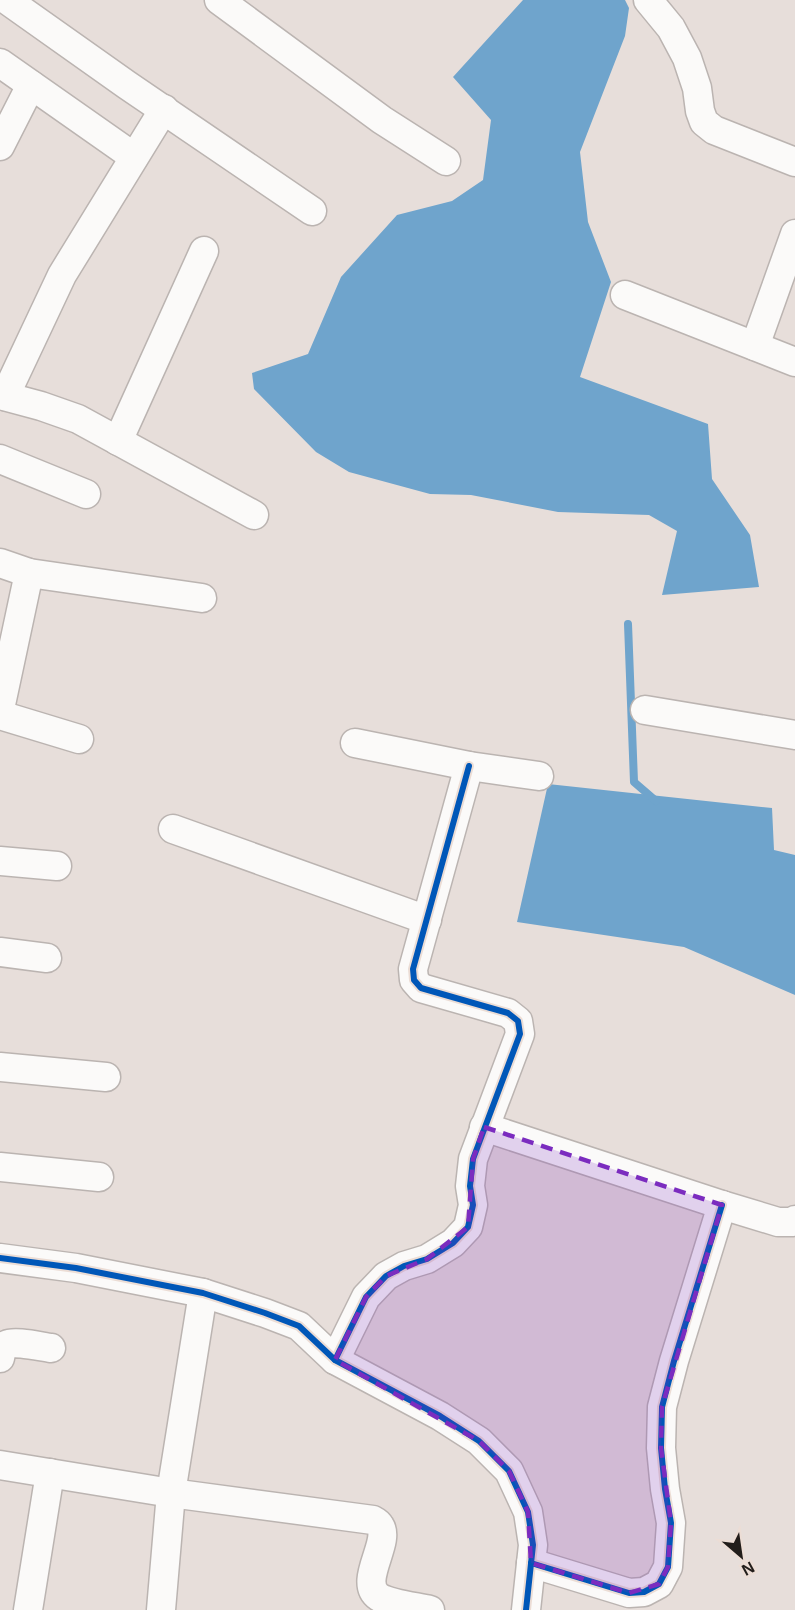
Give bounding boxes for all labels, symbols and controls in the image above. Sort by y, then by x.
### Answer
north arrow [711,1526,771,1586]
text: N [739,1558,757,1579]

